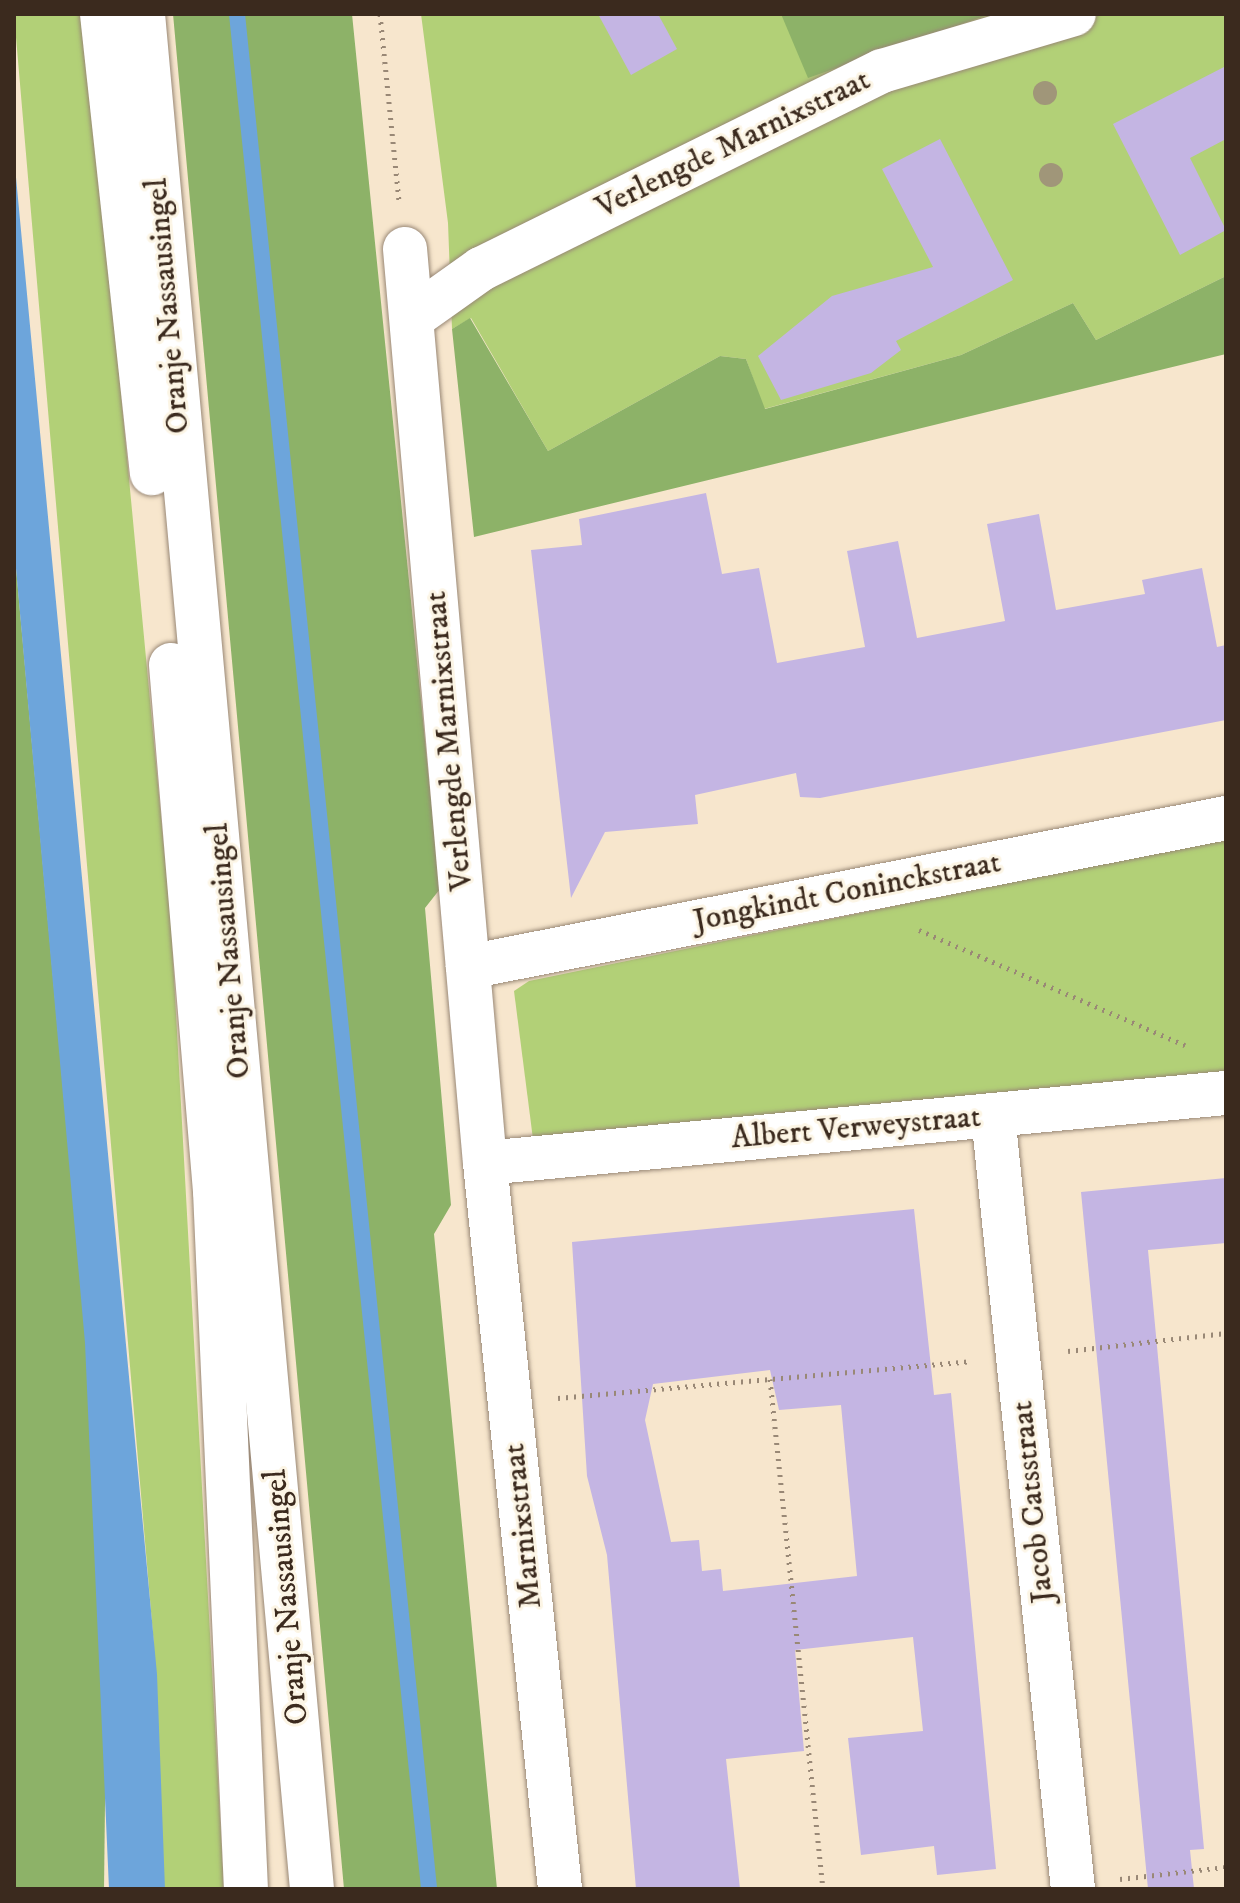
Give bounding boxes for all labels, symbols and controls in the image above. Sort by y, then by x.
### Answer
street label: Verlengde Marnixstraat [590,61,876,227]
street label: Oranje Nassausingel [138,177,198,435]
street label: Verlengde Marnixstraat [417,590,481,892]
street label: Oranje Nassausingel [199,822,259,1080]
street label: Jongkindt Coninckstraat [690,843,1004,941]
street label: Albert Verweystraat [730,1098,982,1158]
street label: Jacob Catsstraat [1003,1399,1063,1605]
street label: Marnixstraat [495,1442,551,1610]
street label: Oranje Nassausingel [257,1468,317,1726]

